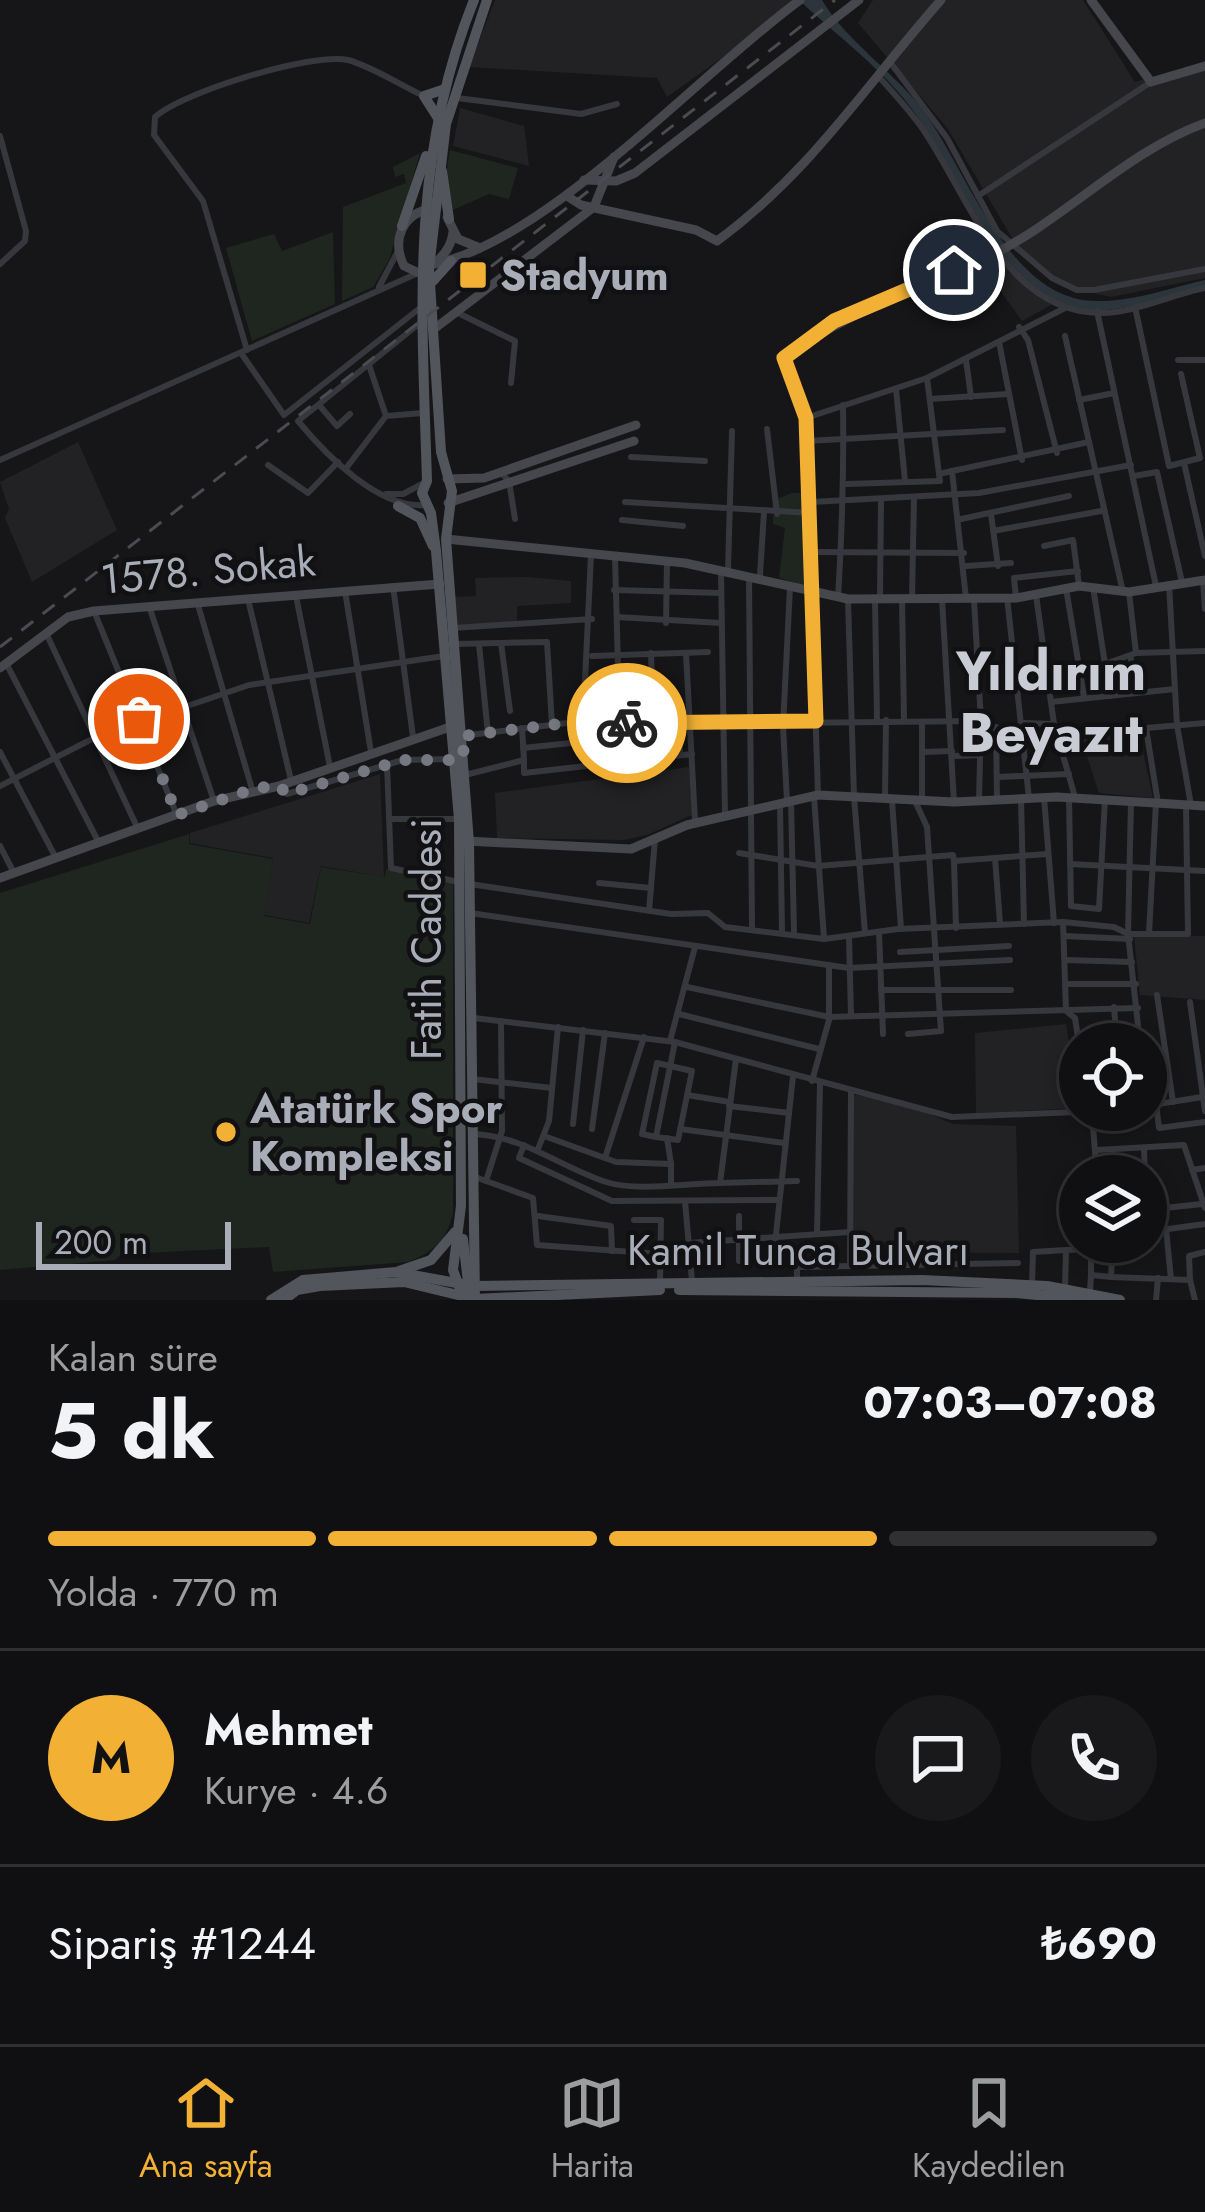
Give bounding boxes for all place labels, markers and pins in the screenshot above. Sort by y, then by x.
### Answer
pin [903,219,1005,321]
place label: Stadyum [500,245,669,306]
marker: Stadyum [457,259,489,291]
pin [88,668,190,770]
place label: Atatürk Spor Kompleksi [249,1078,503,1187]
marker: Atatürk Spor Kompleksi [213,1119,239,1145]

